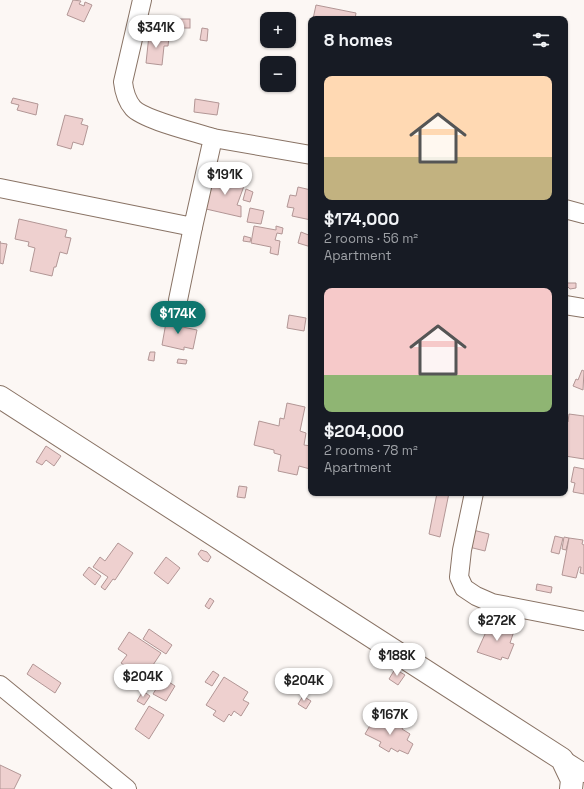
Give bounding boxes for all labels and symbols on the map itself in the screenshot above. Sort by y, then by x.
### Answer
pin: $341K [128,15,184,49]
pin: $191K [197,162,253,196]
pin: $174K [150,301,206,335]
pin: $272K [469,608,525,642]
pin: $188K [369,643,425,677]
pin: $204K [115,664,171,698]
pin: $204K [276,668,332,702]
pin: $167K [362,702,418,736]

